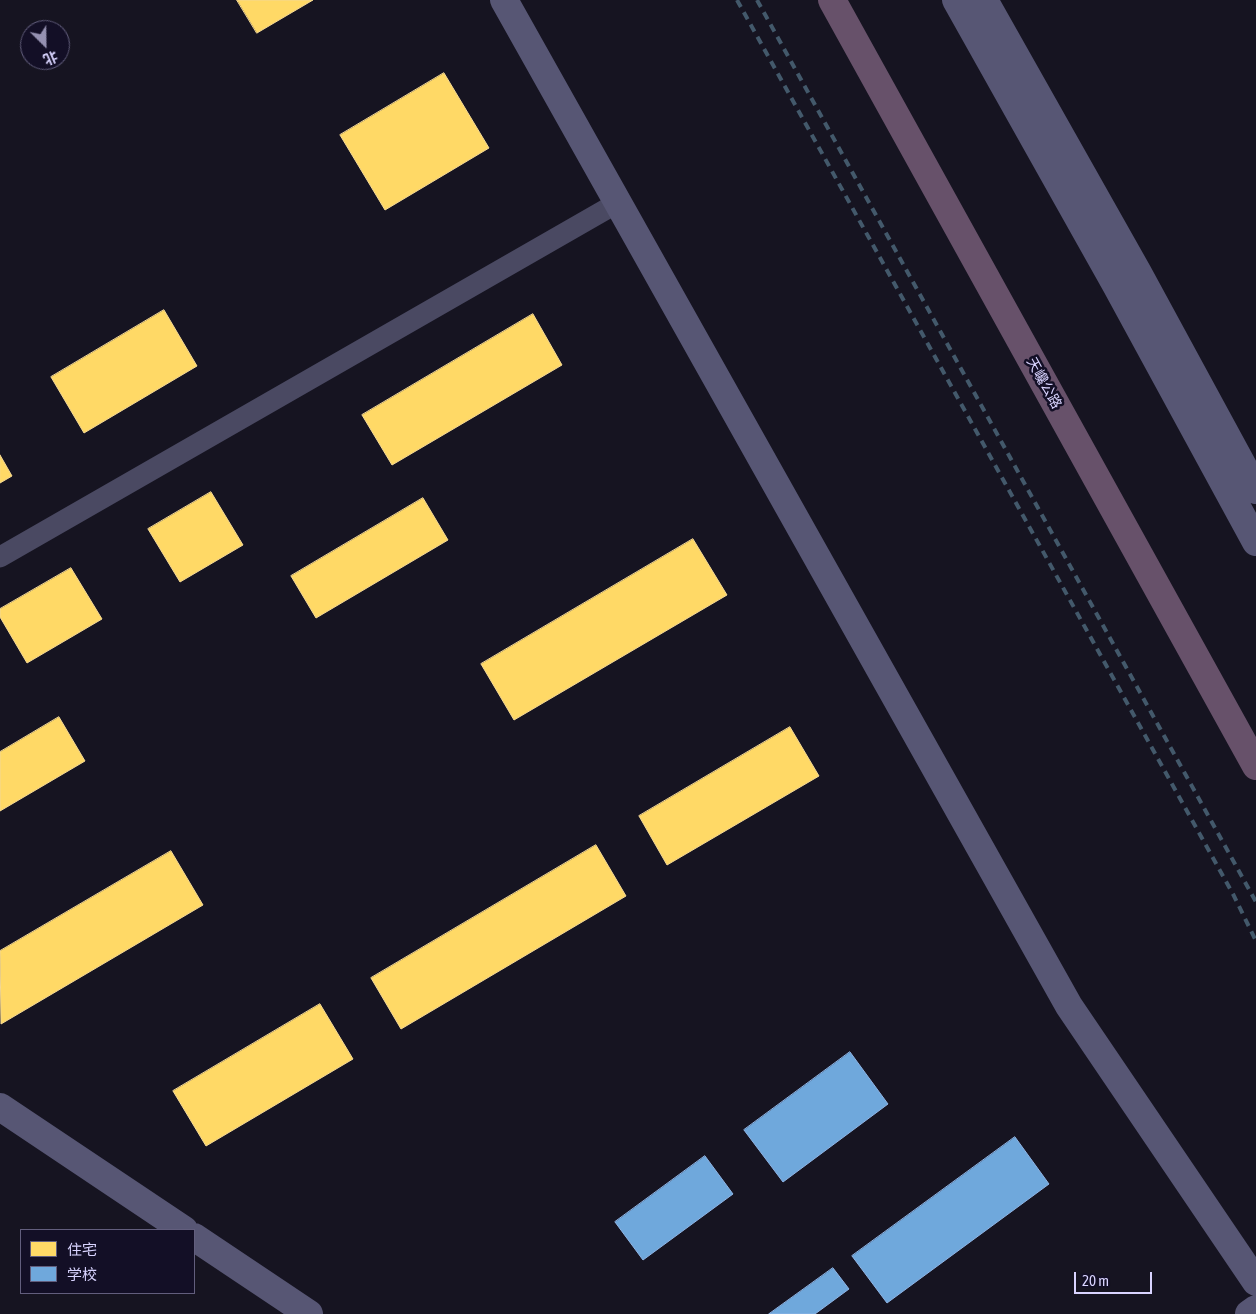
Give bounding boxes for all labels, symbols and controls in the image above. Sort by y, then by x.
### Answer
north arrow [20,20,70,70]
text: 北 [41,48,60,68]
street label: 天巉公路 [1023,354,1065,412]
legend [20,1229,195,1294]
text: 住宅 [67,1241,97,1258]
scale bar [1076,1262,1154,1294]
text: 学校 [67,1266,97,1283]
text: 20 m [1082,1272,1109,1289]

